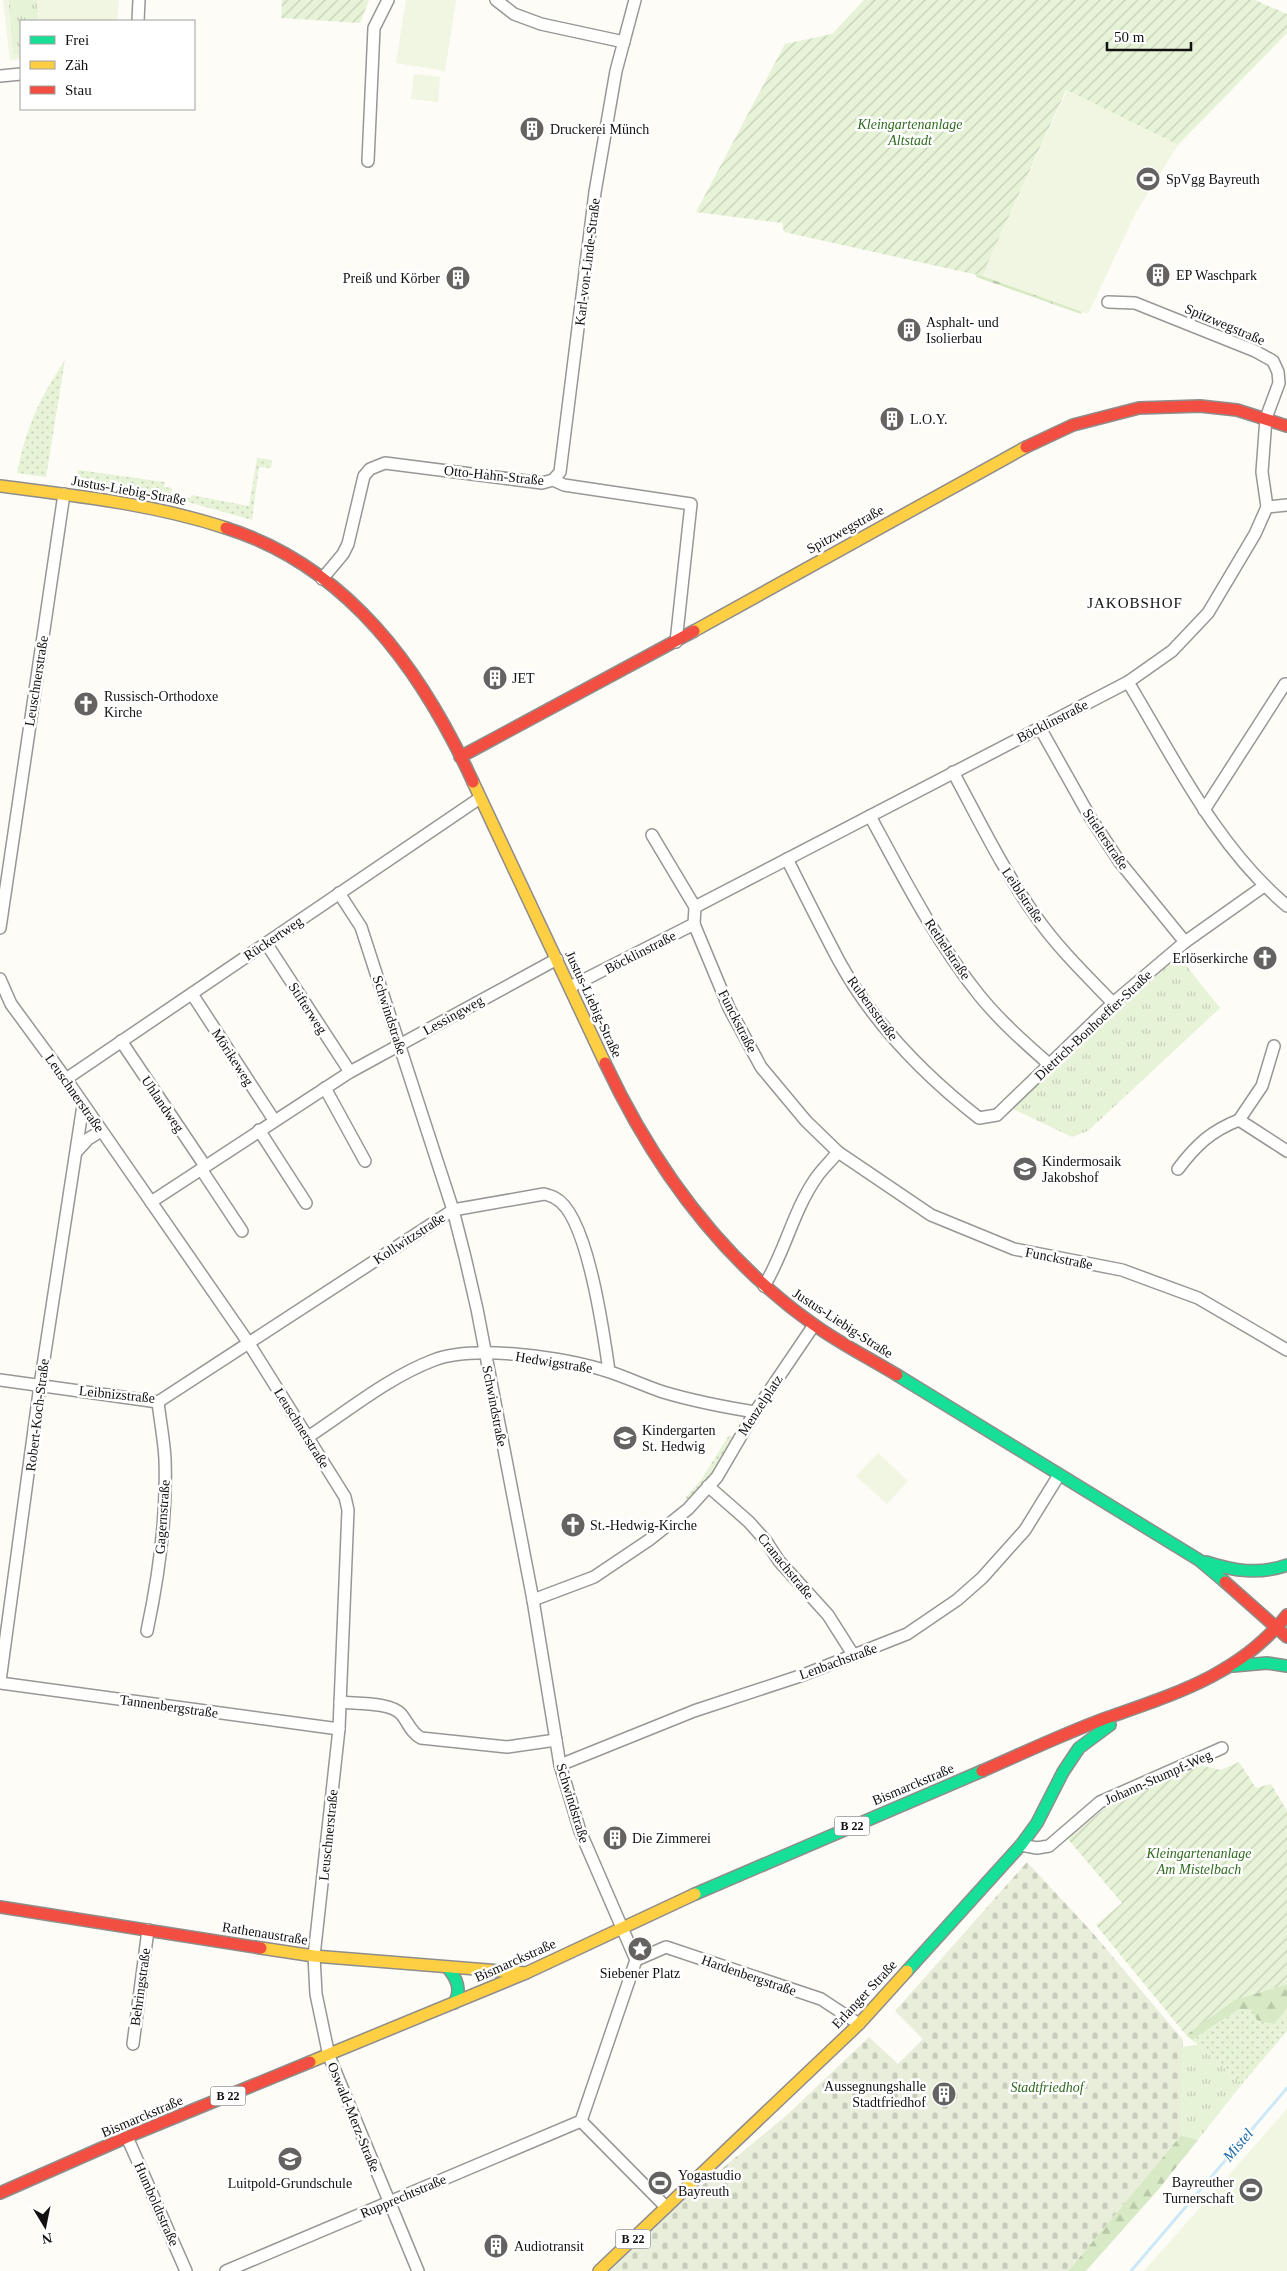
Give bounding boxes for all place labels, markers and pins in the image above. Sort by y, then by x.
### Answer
building icon: Druckerei Münch [519,116,545,142]
place label: Druckerei Münch [550,122,649,137]
sports icon: SpVgg Bayreuth [1135,166,1161,192]
place label: SpVgg Bayreuth [1166,172,1260,187]
building icon: EP Waschpark [1145,262,1171,288]
building icon: Preiß und Körber [445,265,471,291]
place label: EP Waschpark [1176,268,1257,283]
place label: Preiß und Körber [343,271,440,286]
place label: Asphalt- und Isolierbau [926,315,999,346]
building icon: Asphalt- und Isolierbau [896,317,922,343]
building icon: L.O.Y. [879,406,905,432]
place label: L.O.Y. [910,412,947,427]
building icon: JET [482,665,508,691]
place label: JET [512,671,535,686]
place label: Russisch-Orthodoxe Kirche [104,689,218,720]
church icon: Russisch-Orthodoxe Kirche [73,691,99,717]
church icon: Erlöserkirche [1252,945,1278,971]
place label: Erlöserkirche [1173,951,1248,966]
place label: Kindermosaik Jakobshof [1042,1154,1121,1185]
school or university icon: Kindermosaik Jakobshof [1012,1156,1038,1182]
place label: Kindergarten St. Hedwig [642,1423,716,1454]
school or university icon: Kindergarten St. Hedwig [612,1425,638,1451]
church icon: St.-Hedwig-Kirche [560,1512,586,1538]
place label: St.-Hedwig-Kirche [590,1518,697,1533]
building icon: Die Zimmerei [602,1825,628,1851]
place label: Die Zimmerei [632,1831,711,1846]
place icon: Siebener Platz [627,1936,653,1962]
place label: Siebener Platz [600,1966,680,1981]
place label: Aussegnungshalle Stadtfriedhof [824,2079,926,2110]
building icon: Aussegnungshalle Stadtfriedhof [931,2081,957,2107]
school or university icon: Luitpold-Grundschule [277,2146,303,2172]
place label: Yogastudio Bayreuth [678,2168,741,2199]
sports icon: Yogastudio Bayreuth [647,2170,673,2196]
place label: Bayreuther Turnerschaft [1163,2175,1234,2206]
place label: Luitpold-Grundschule [228,2176,352,2191]
sports icon: Bayreuther Turnerschaft [1238,2177,1264,2203]
building icon: Audiotransit [483,2233,509,2259]
place label: Audiotransit [514,2239,584,2254]

